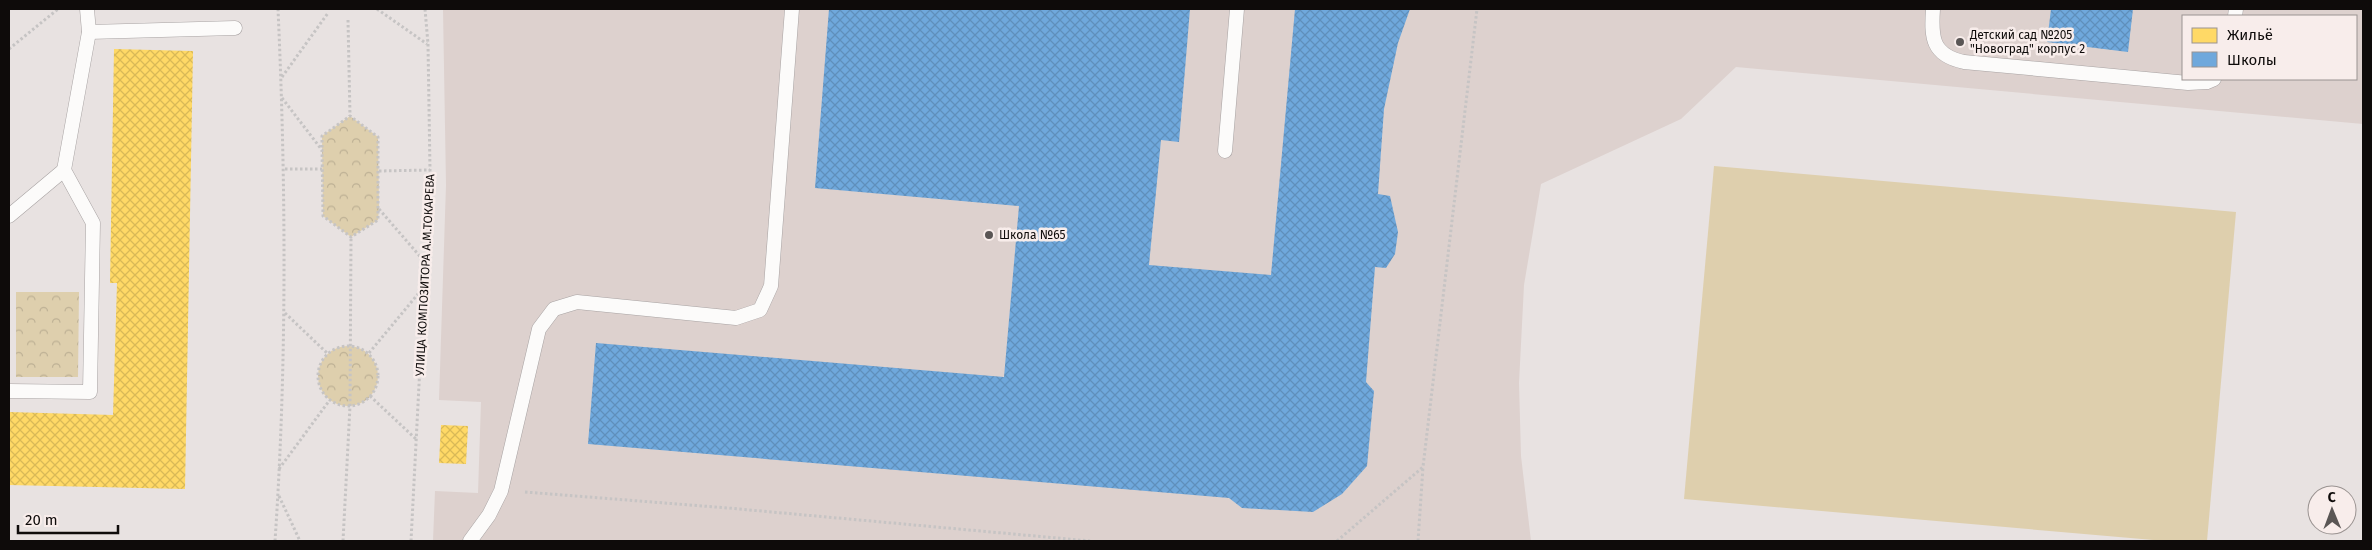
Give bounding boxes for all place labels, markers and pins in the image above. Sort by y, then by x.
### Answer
place label: Детский сад №205 "Новоград" корпус 2 [1969,28,2085,56]
marker: Детский сад №205 "Новоград" корпус 2 [1954,36,1966,48]
place label: Школа №65 [999,228,1066,242]
marker: Школа №65 [983,229,995,241]

